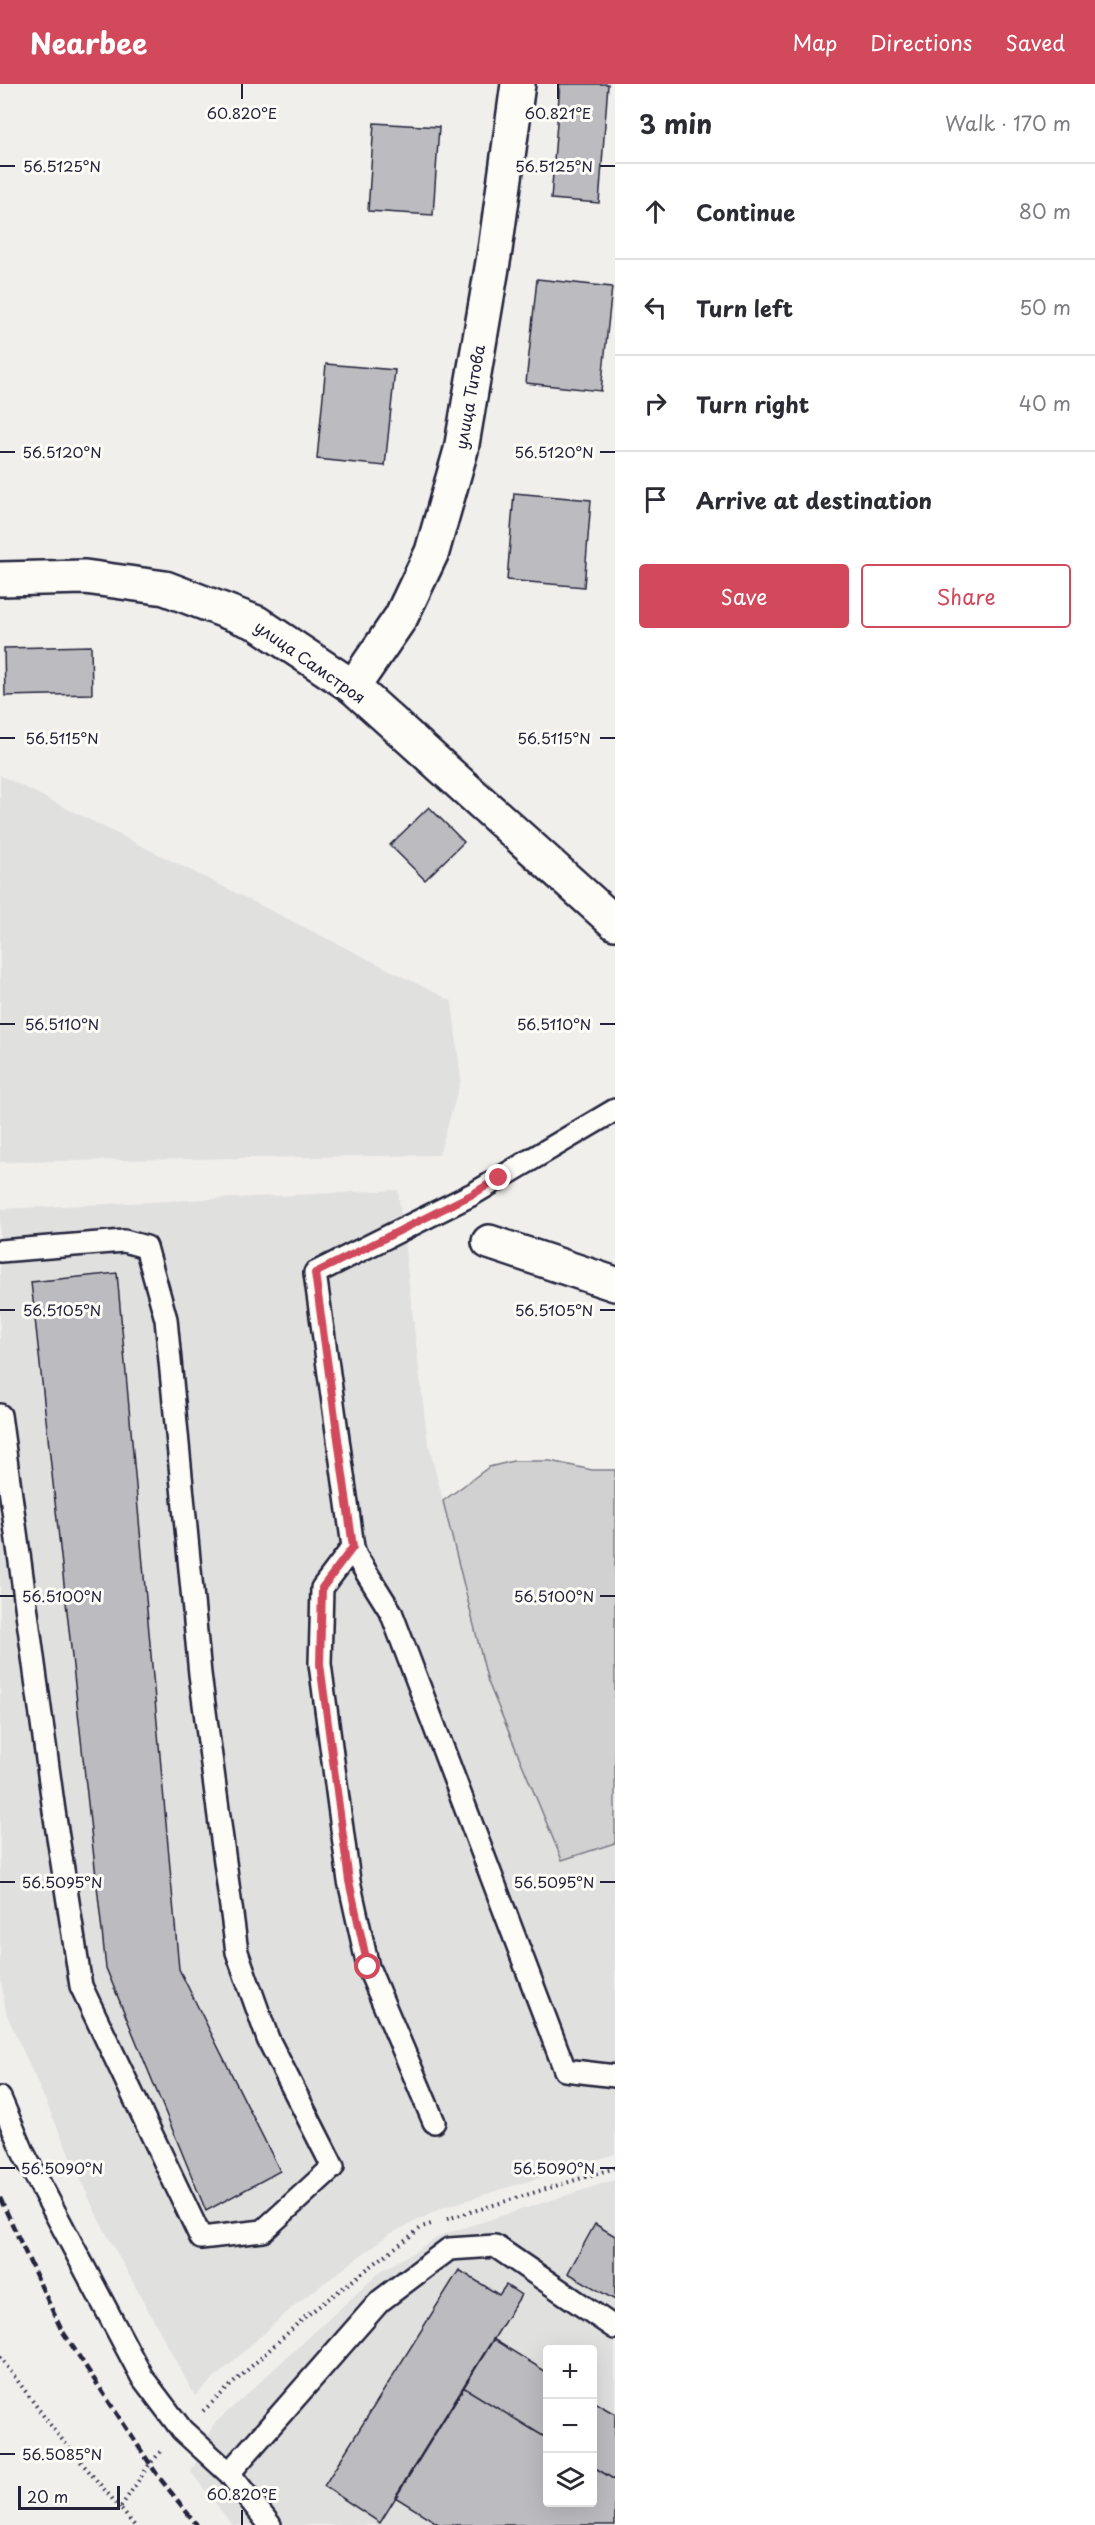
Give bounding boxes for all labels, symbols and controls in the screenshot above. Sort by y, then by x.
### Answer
text: Nearbee [30,21,147,64]
text: Map [792,26,837,58]
text: Directions [870,26,972,58]
text: Saved [1005,26,1065,58]
text: 60.820°E [207,101,277,124]
text: 60.821°E [525,101,591,124]
text: 3 min [639,104,712,143]
text: Walk · 170 m [945,108,1071,138]
text: 56.5125°N [23,154,101,177]
text: 56.5125°N [515,154,593,177]
icon: ahead [639,195,672,228]
text: Continue [696,195,795,228]
text: 80 m [1019,196,1071,226]
icon: left [639,291,672,324]
text: Turn left [696,291,793,324]
text: 50 m [1019,292,1071,322]
street label: улица Титова [448,343,490,451]
icon: right [639,387,672,420]
text: Turn right [696,387,809,420]
text: 40 m [1019,388,1071,418]
text: 56.5120°N [22,440,102,463]
text: 56.5120°N [514,440,594,463]
icon: arrive [639,483,672,516]
text: Arrive at destination [696,483,932,516]
button: Save [639,564,849,628]
button: Share [861,564,1071,628]
street label: улица Самстроя [250,614,371,708]
text: 56.5115°N [25,726,99,749]
text: 56.5115°N [517,726,591,749]
text: 56.5110°N [25,1012,99,1035]
text: 56.5110°N [517,1012,591,1035]
route end [485,1164,511,1190]
text: 56.5105°N [23,1298,101,1321]
text: 56.5105°N [515,1298,593,1321]
text: 56.5100°N [22,1584,102,1607]
text: 56.5100°N [514,1584,594,1607]
text: 56.5095°N [22,1870,102,1893]
text: 56.5095°N [514,1870,594,1893]
route start [354,1953,380,1979]
text: 56.5090°N [21,2156,103,2179]
text: 56.5090°N [513,2156,595,2179]
map controls [543,2345,597,2507]
button: + [543,2345,597,2399]
button: − [543,2399,597,2453]
text: 56.5085°N [22,2442,102,2465]
button: layers [543,2453,597,2507]
text: 60.820°E [207,2482,277,2505]
scale bar [18,2483,120,2510]
text: 20 m [27,2484,68,2508]

